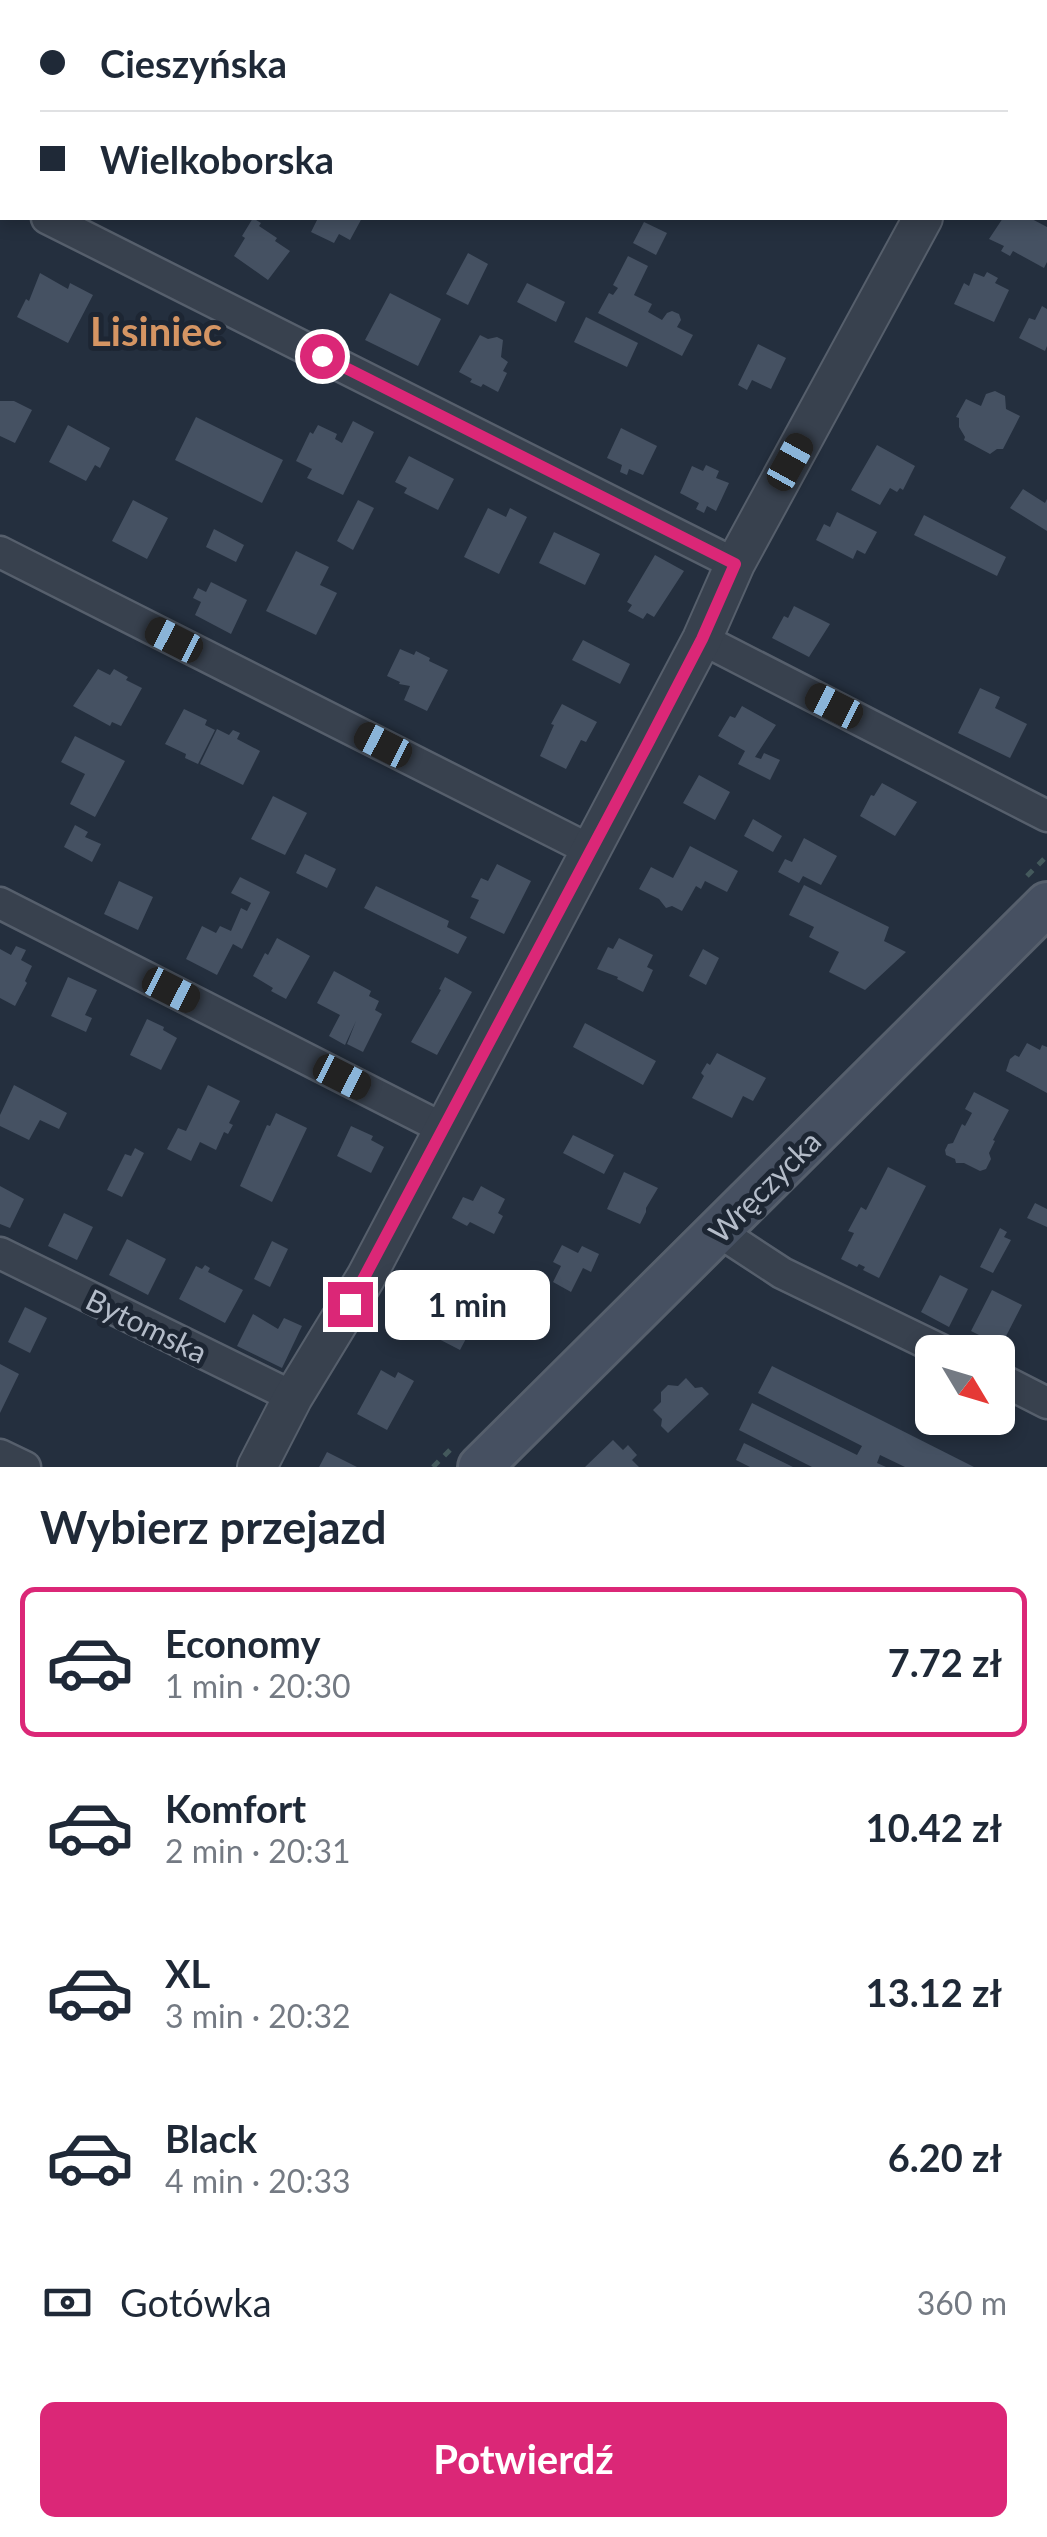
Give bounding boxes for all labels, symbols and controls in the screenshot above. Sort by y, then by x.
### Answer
text: Cieszyńska [100,40,287,86]
text: Wielkoborska [100,136,334,182]
district label: Lisiniec [90,307,222,355]
route start [300,334,345,379]
car [762,428,818,496]
car [140,613,208,667]
car [800,679,868,733]
car [349,718,417,772]
car [137,963,205,1017]
car [308,1050,376,1104]
street label: Wręczycka [701,1123,827,1249]
callout: 1 min [385,1269,550,1339]
street label: Bytomska [81,1280,213,1370]
route end [328,1282,373,1327]
text: 1 min [428,1285,507,1324]
north arrow [915,1335,1015,1435]
map controls [915,1335,1015,1435]
text: Wybierz przejazd [40,1500,386,1554]
icon: car [45,1617,135,1707]
text: Economy [165,1620,320,1666]
text: 7.72 zł [888,1639,1002,1685]
text: 1 min · 20:30 [165,1666,351,1705]
icon: car [45,1782,135,1872]
text: Komfort [165,1785,306,1831]
text: 10.42 zł [866,1804,1002,1850]
text: 2 min · 20:31 [165,1831,351,1870]
icon: car [45,1947,135,2037]
text: XL [165,1950,210,1996]
text: 13.12 zł [866,1969,1002,2015]
text: 3 min · 20:32 [165,1996,351,2035]
icon: car [45,2112,135,2202]
text: Black [165,2115,257,2161]
text: 6.20 zł [888,2134,1002,2180]
text: 4 min · 20:33 [165,2161,351,2200]
icon: cash [40,2275,95,2330]
text: Gotówka [120,2279,272,2325]
text: 360 m [917,2283,1007,2322]
button: Potwierdź [40,2402,1007,2517]

